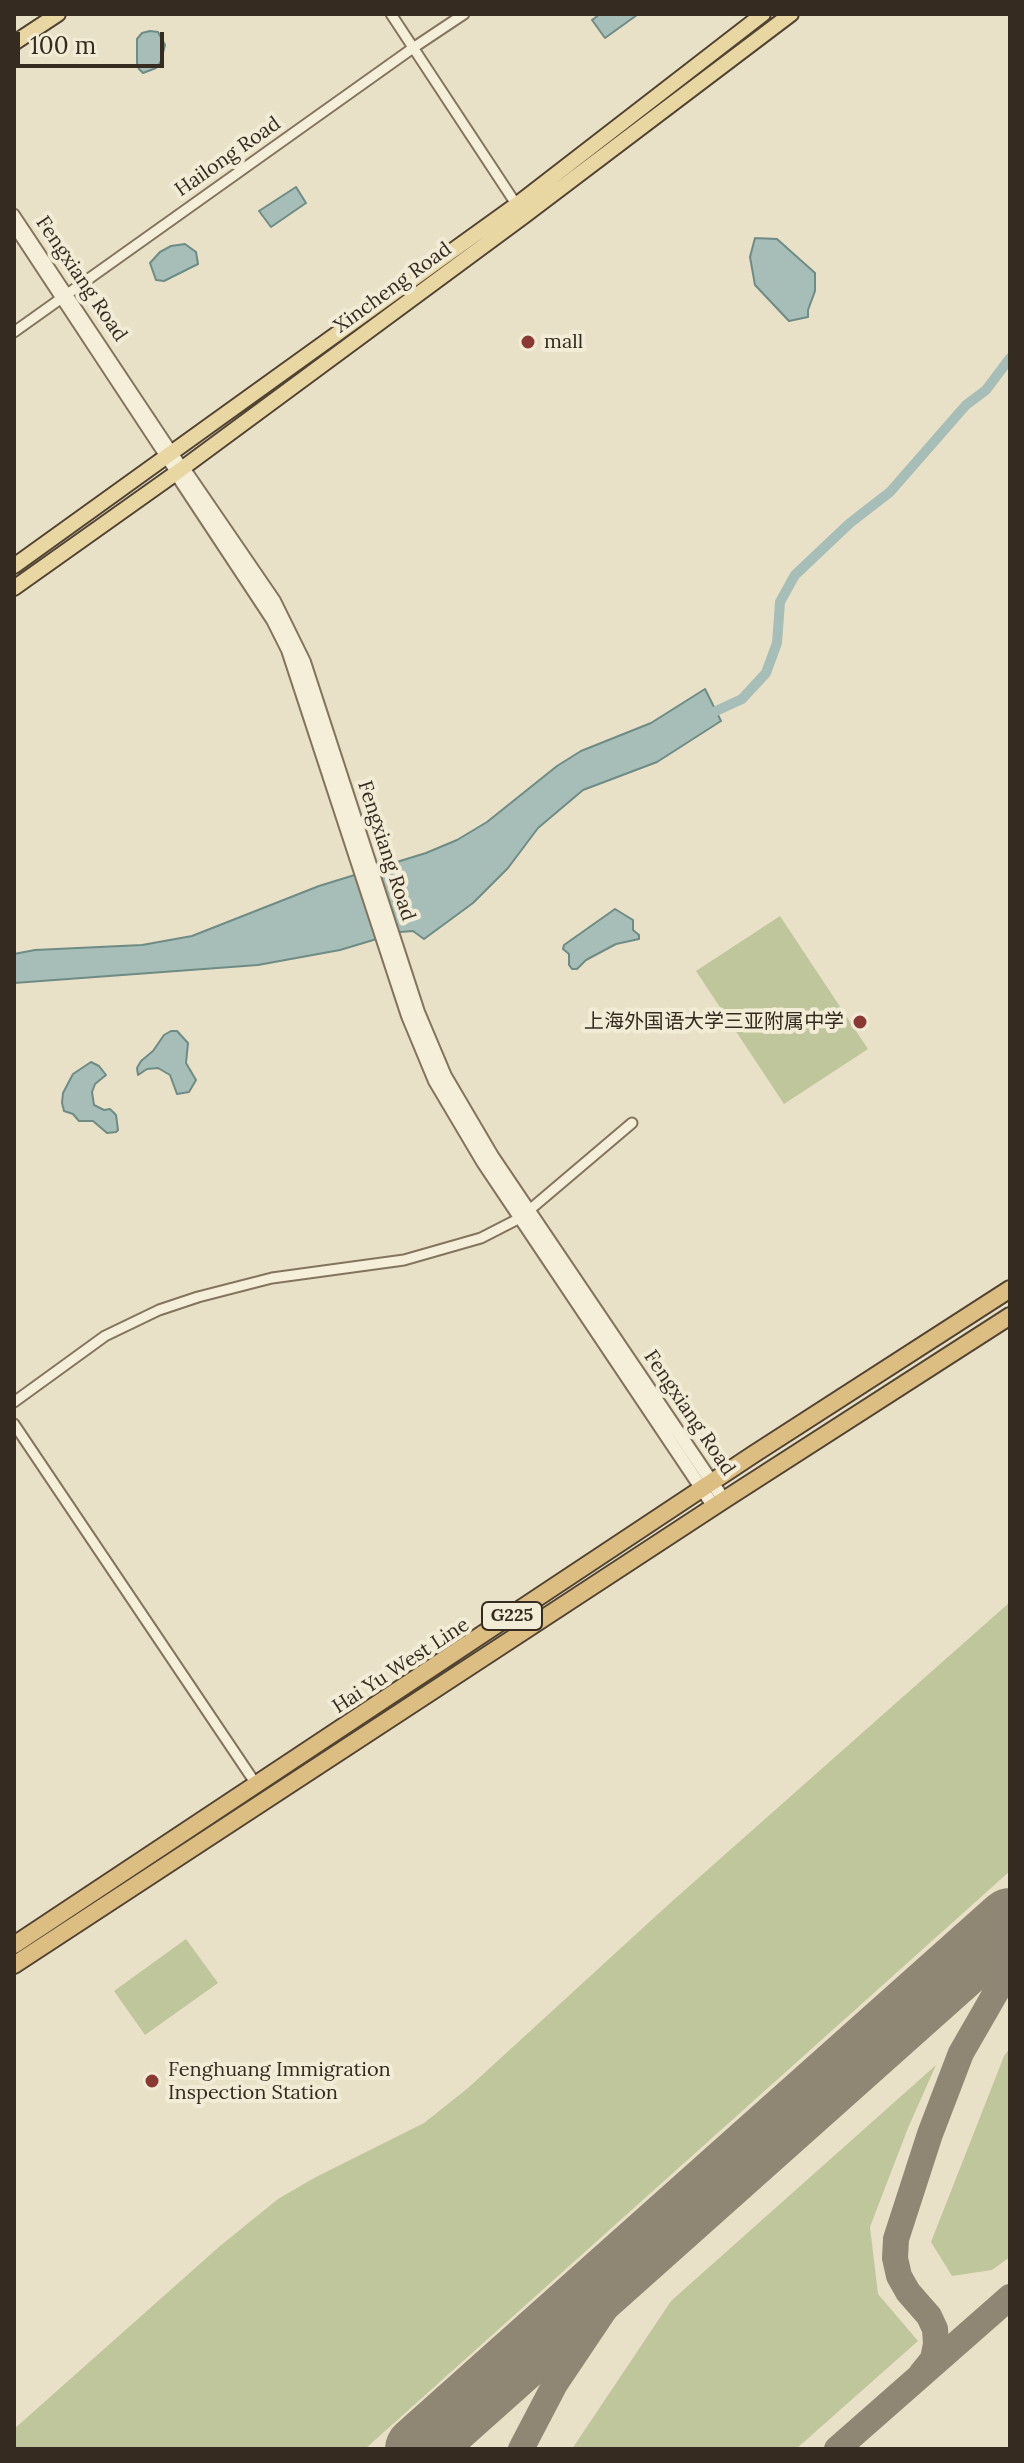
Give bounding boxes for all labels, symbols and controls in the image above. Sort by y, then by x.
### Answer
scale bar [20,16,168,66]
text: 100 m [30,30,96,61]
street label: Hailong Road [171,112,285,202]
street label: Fengxiang Road [30,212,132,346]
street label: Xincheng Road [330,237,456,339]
place label: mall [544,330,583,354]
marker: mall [519,333,537,351]
street label: Fengxiang Road [352,778,420,924]
place label: 上海外国语大学三亚附属中学 [584,1010,844,1034]
marker: 上海外国语大学三亚附属中学 [851,1013,869,1031]
street label: Fengxiang Road [638,1346,740,1480]
road number: G225 [482,1602,542,1630]
street label: Hai Yu West Line [328,1613,474,1719]
place label: Fenghuang Immigration Inspection Station [168,2058,391,2105]
marker: Fenghuang Immigration Inspection Station [143,2072,161,2090]

